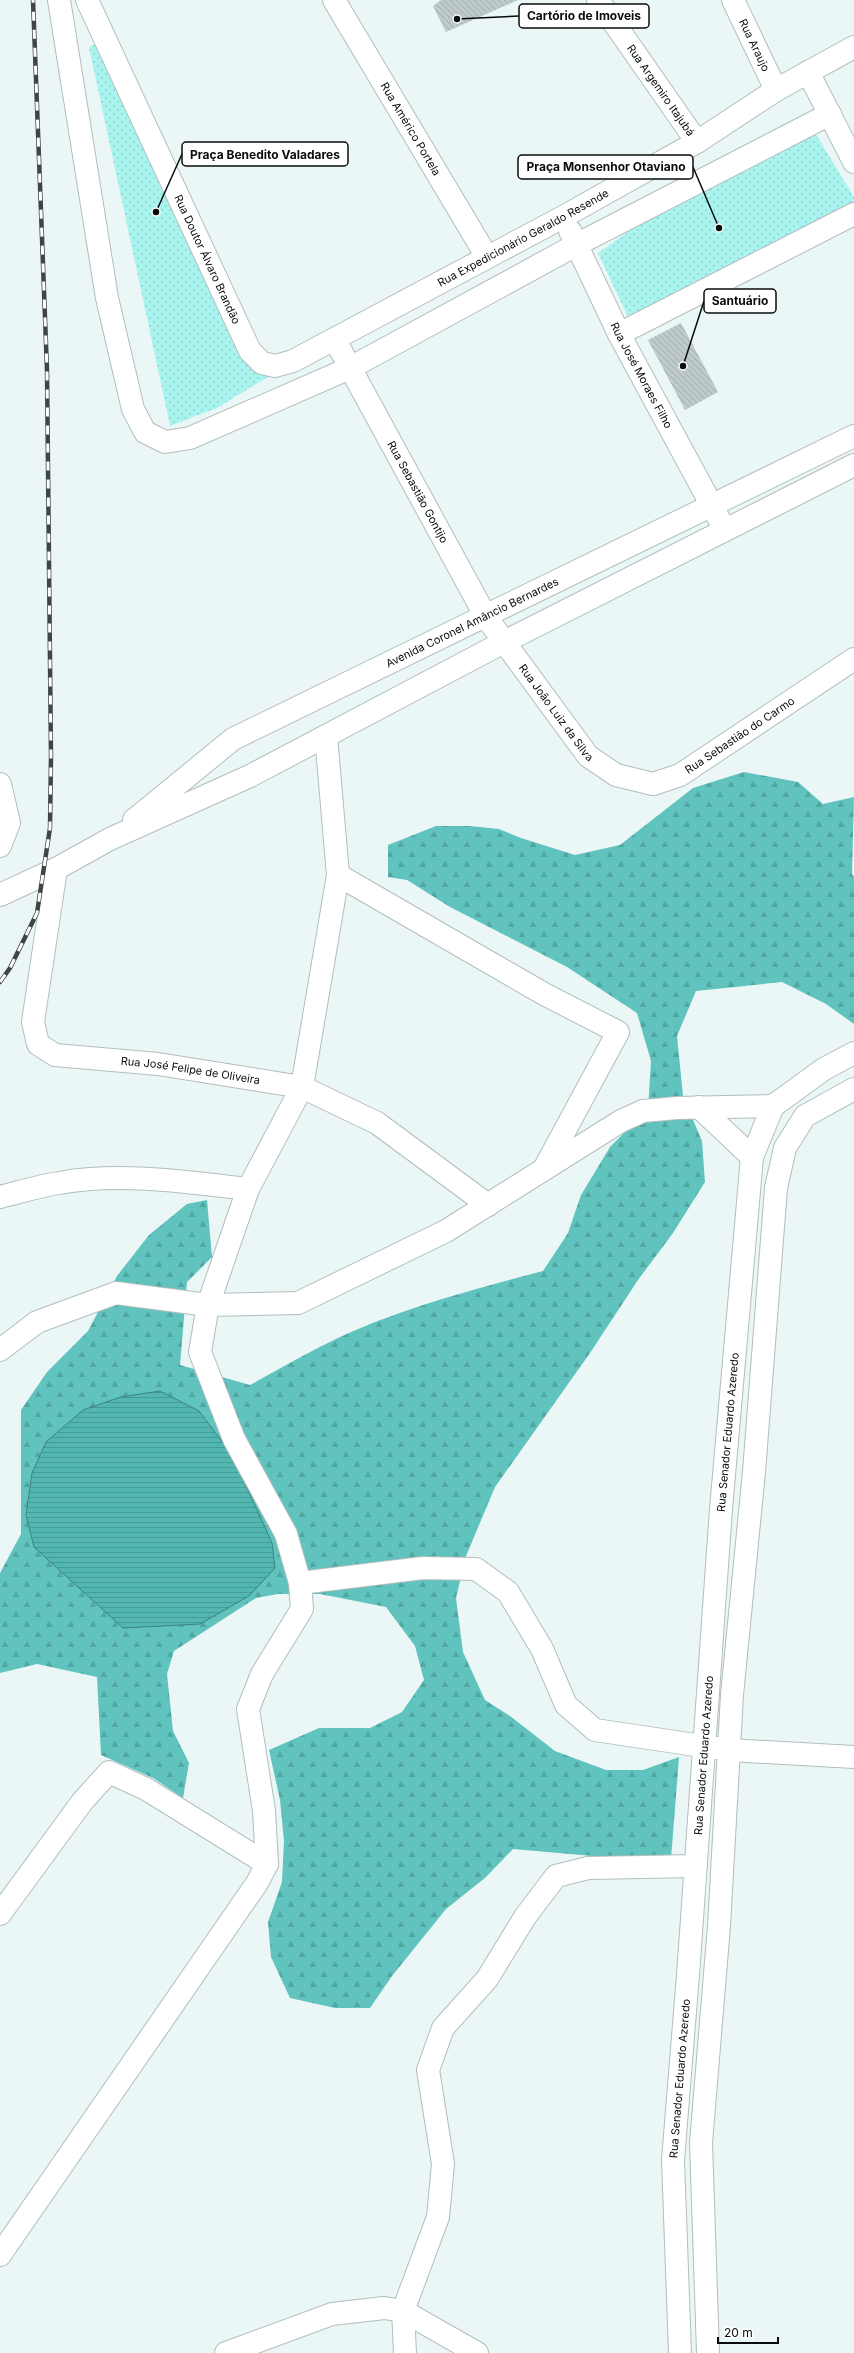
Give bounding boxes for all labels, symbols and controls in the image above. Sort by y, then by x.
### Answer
callout: Cartório de Imoveis [519,4,649,28]
text: Cartório de Imoveis [527,8,641,23]
street label: Rua Araujo [736,17,773,74]
street label: Rua Argemiro Itajubá [624,42,698,139]
street label: Rua Américo Portela [378,80,444,178]
callout: Praça Benedito Valadares [182,142,348,166]
text: Praça Benedito Valadares [190,147,340,162]
callout: Praça Monsenhor Otaviano [518,155,693,179]
text: Praça Monsenhor Otaviano [526,159,686,174]
street label: Rua Expedicionário Geraldo Resende [435,186,611,290]
street label: Rua Doutor Álvaro Brandão [171,192,244,327]
callout: Santuário [704,289,776,313]
text: Santuário [712,293,768,308]
street label: Rua José Moraes Filho [607,320,676,431]
street label: Rua Sebastião Gontijo [384,438,451,546]
street label: Avenida Coronel Amâncio Bernardes [383,574,561,670]
street label: Rua João Luiz da Silva [516,661,596,764]
street label: Rua Sebastião do Carmo [682,693,797,777]
street label: Rua José Felipe de Oliveira [120,1054,261,1087]
street label: Rua Senador Eduardo Azeredo [714,1352,742,1512]
street label: Rua Senador Eduardo Azeredo [691,1675,716,1836]
street label: Rua Senador Eduardo Azeredo [666,1998,693,2159]
scale bar [718,2319,778,2345]
text: 20 m [724,2325,753,2340]

